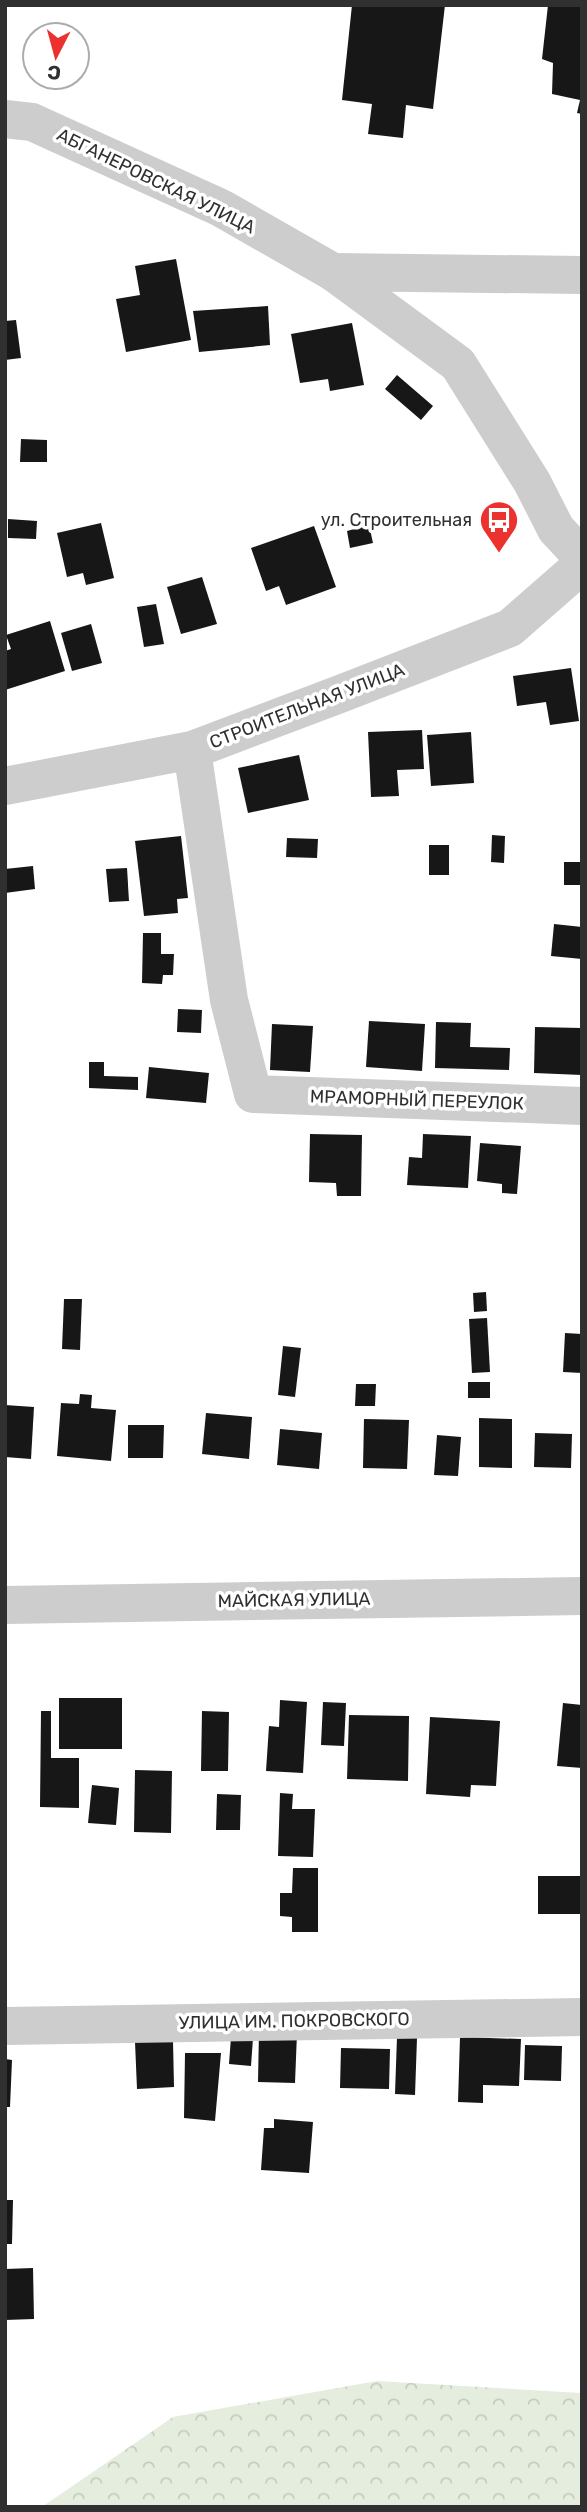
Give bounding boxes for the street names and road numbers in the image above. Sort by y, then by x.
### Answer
street label: АБГАНЕРОВСКАЯ УЛИЦА [53,123,259,239]
street label: СТРОИТЕЛЬНАЯ УЛИЦА [206,659,408,753]
street label: МРАМОРНЫЙ ПЕРЕУЛОК [310,1085,524,1115]
street label: МАЙСКАЯ УЛИЦА [217,1588,371,1612]
street label: УЛИЦА ИМ. ПОКРОВСКОГО [178,2008,410,2034]

